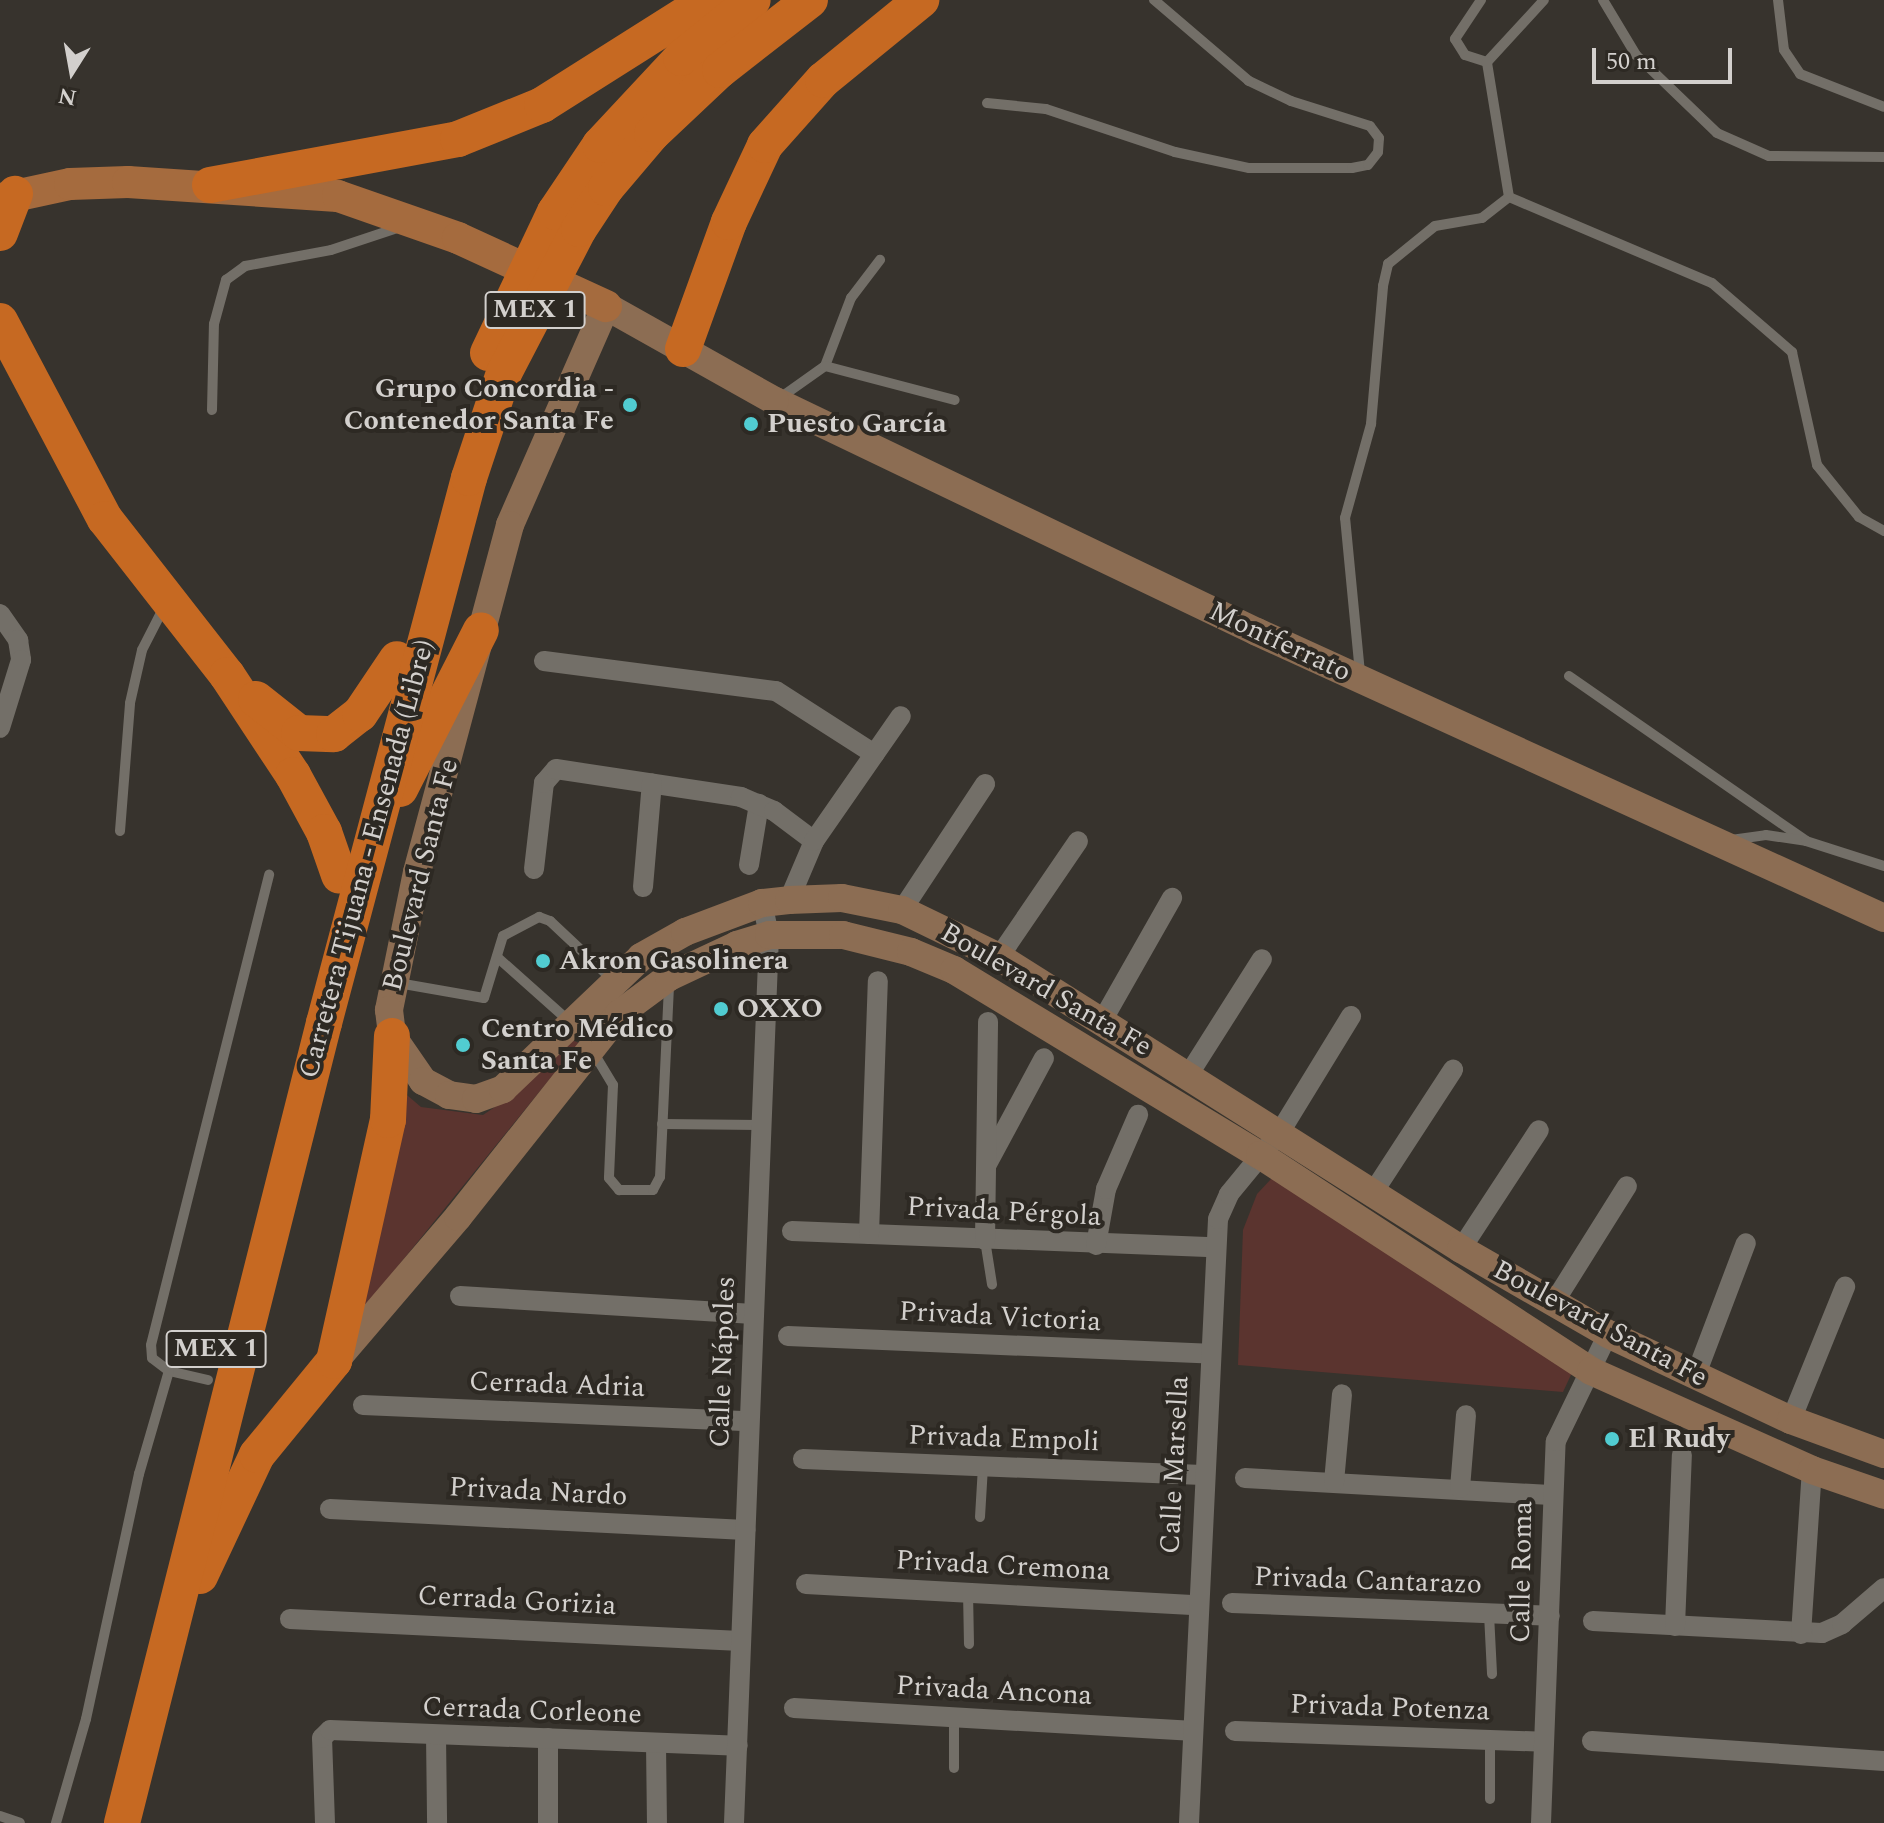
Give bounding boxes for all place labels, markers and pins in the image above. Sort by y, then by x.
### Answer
place label: Grupo Concordia - Contenedor Santa Fe [344,372,614,438]
marker: Grupo Concordia - Contenedor Santa Fe [621,396,639,414]
place label: Puesto García [767,407,947,441]
marker: Puesto García [742,415,760,433]
place label: Akron Gasolinera [559,944,788,978]
marker: Akron Gasolinera [534,952,552,970]
place label: OXXO [737,992,823,1026]
marker: OXXO [712,1000,730,1018]
place label: Centro Médico Santa Fe [481,1012,674,1078]
marker: Centro Médico Santa Fe [452,1034,474,1056]
place label: El Rudy [1628,1422,1730,1456]
marker: El Rudy [1603,1430,1621,1448]

